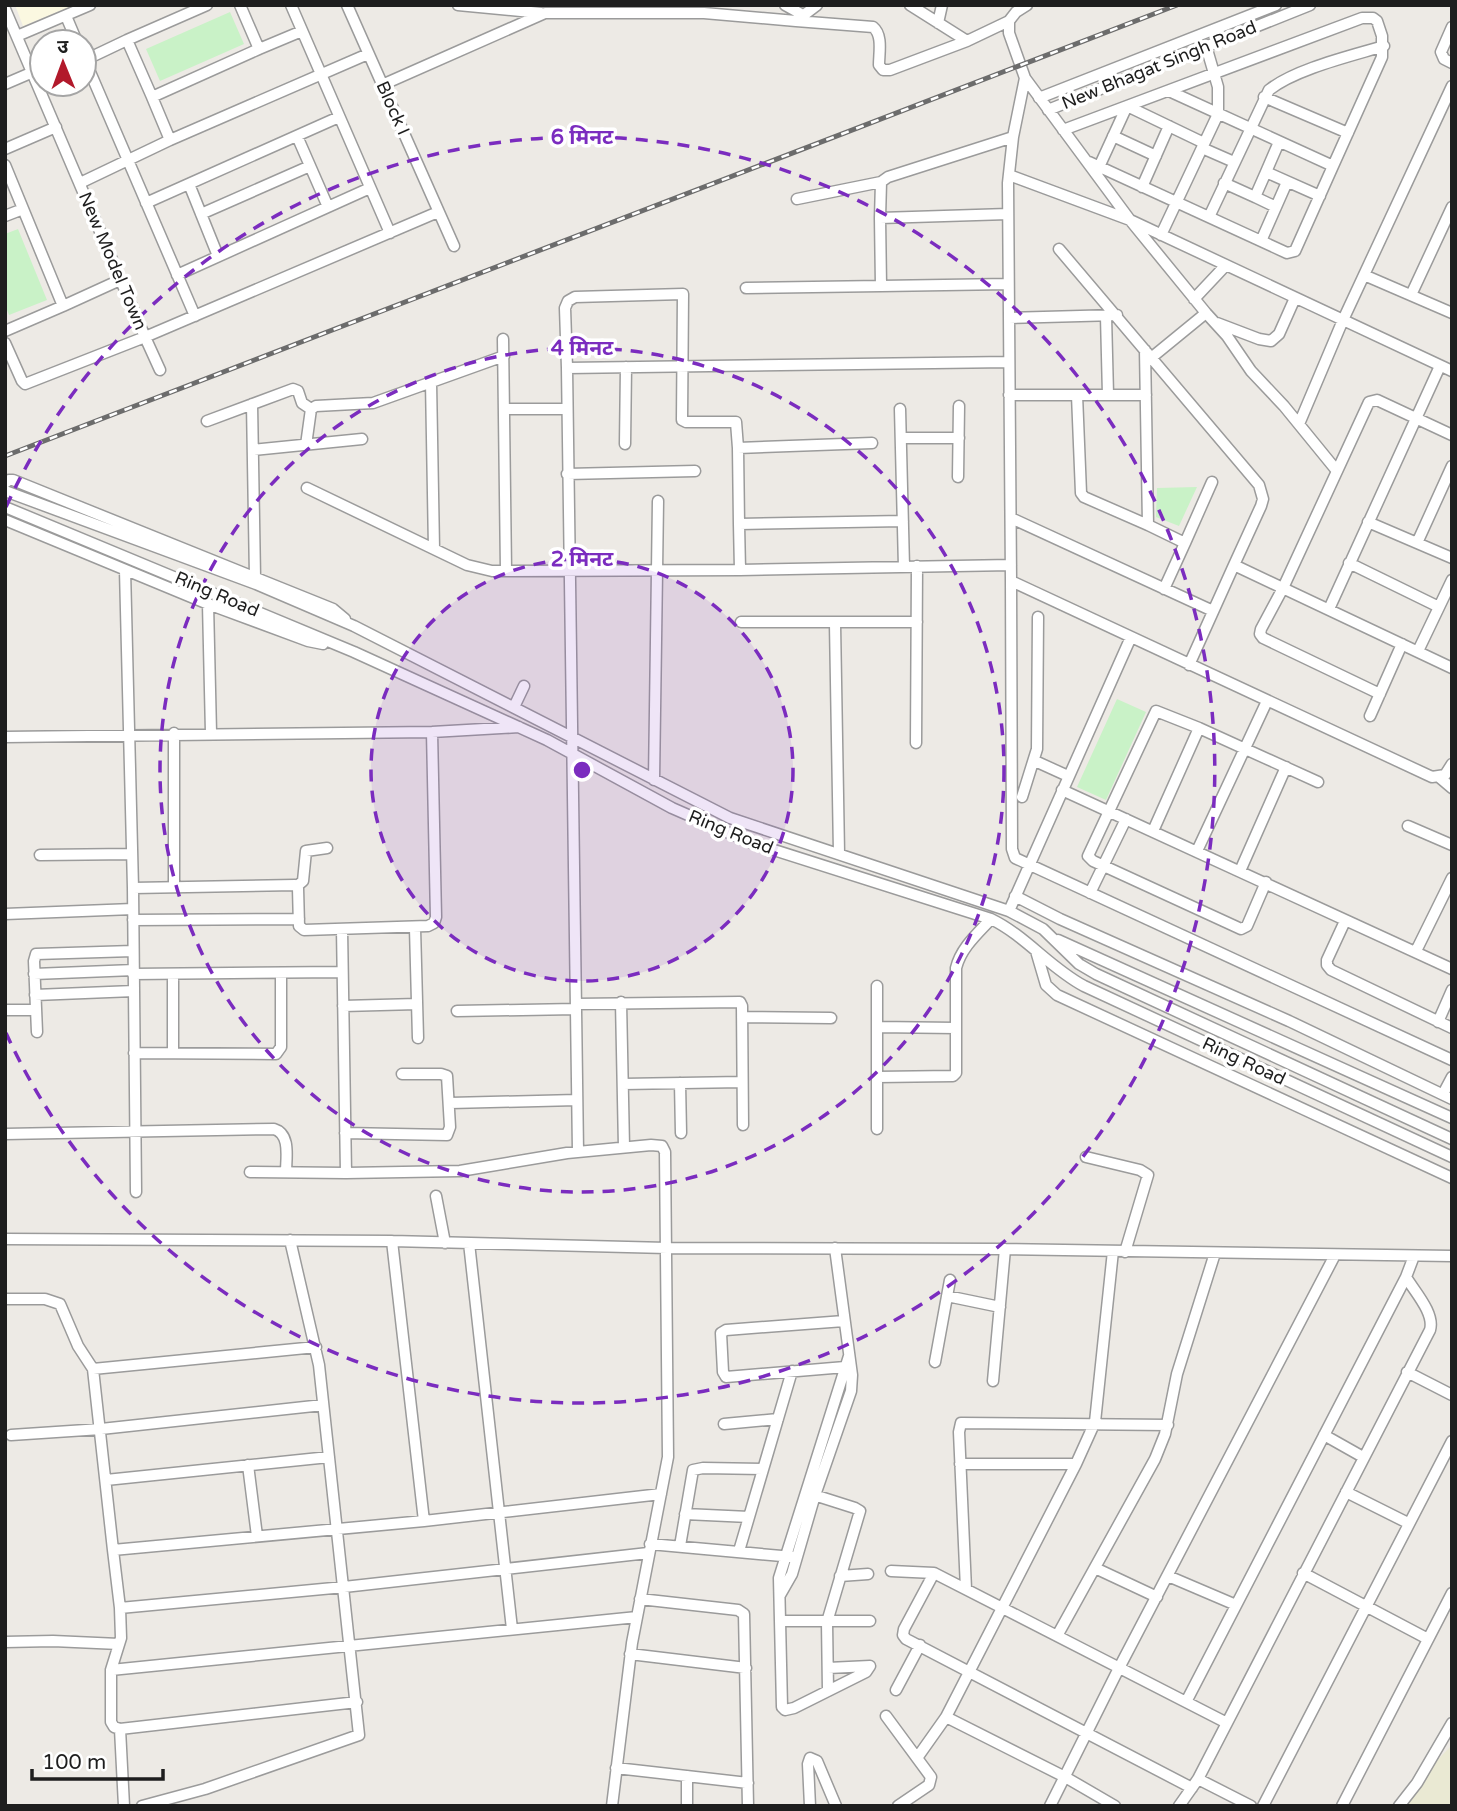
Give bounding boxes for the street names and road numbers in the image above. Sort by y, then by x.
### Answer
street label: New Bhagat Singh Road [1058,16,1260,114]
street label: Block I [371,77,415,139]
street label: New Model Town [74,189,152,333]
street label: Ring Road [171,566,263,622]
street label: Ring Road [685,805,777,859]
street label: Ring Road [1199,1032,1289,1090]

